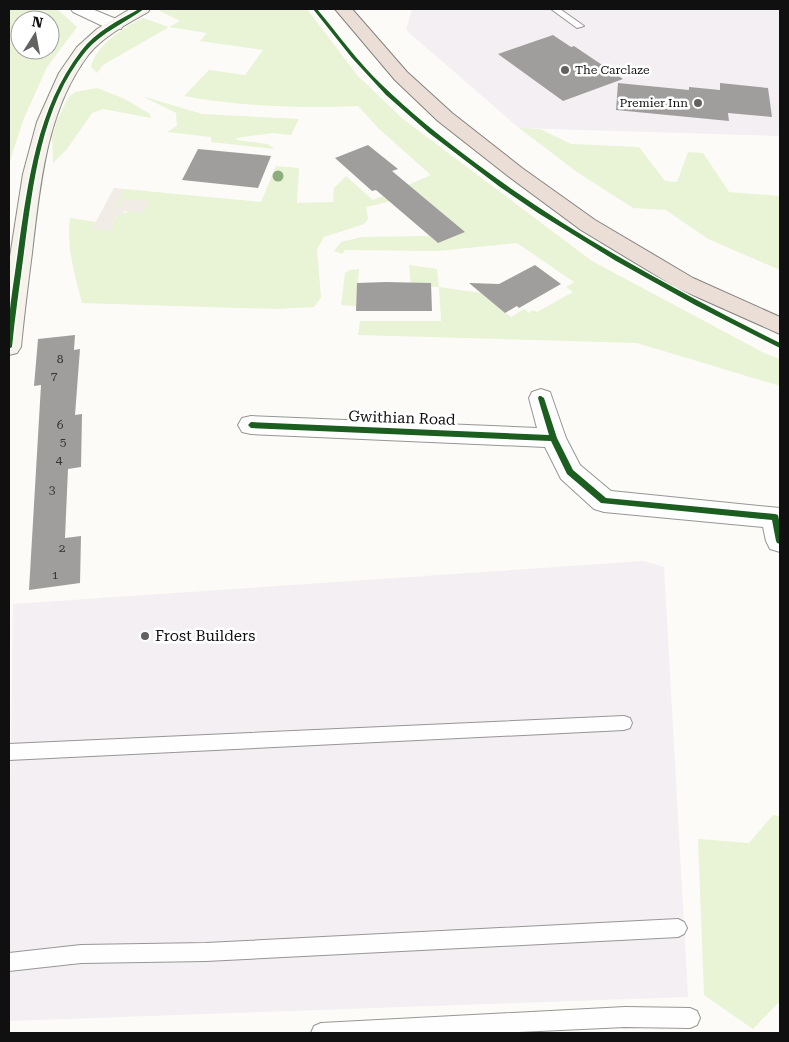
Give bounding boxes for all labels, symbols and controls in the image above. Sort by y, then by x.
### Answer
north arrow [10,10,60,60]
text: N [31,13,45,31]
place label: The Carclaze [575,63,650,77]
marker: The Carclaze [559,64,571,76]
place label: Premier Inn [620,96,688,110]
marker: Premier Inn [692,97,704,109]
house number: 8 [57,352,64,366]
house number: 7 [51,369,58,383]
street label: Gwithian Road [348,407,456,429]
house number: 6 [57,418,64,432]
house number: 5 [60,435,67,449]
house number: 4 [56,453,63,467]
house number: 3 [49,483,56,497]
house number: 2 [59,541,66,555]
house number: 1 [52,568,59,582]
place label: Frost Builders [155,627,255,645]
marker: Frost Builders [139,630,151,642]

